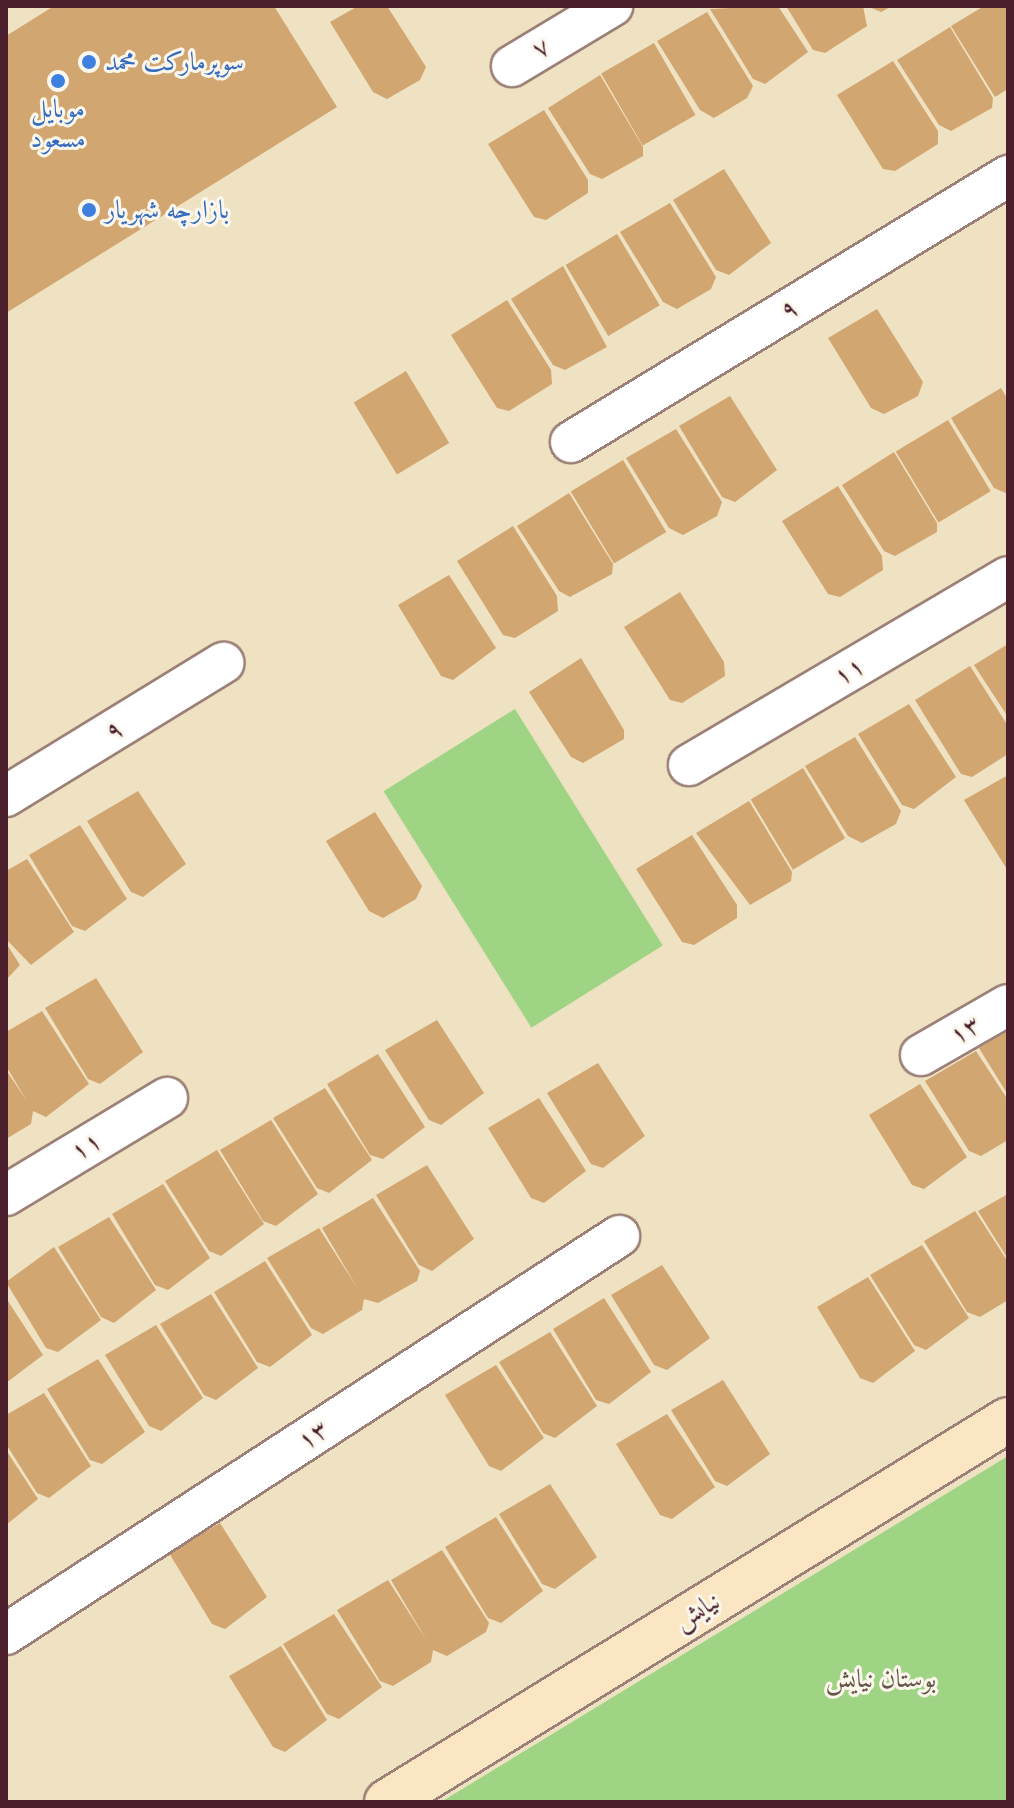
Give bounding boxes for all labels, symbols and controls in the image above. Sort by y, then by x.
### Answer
street label: ۷ [526,31,556,65]
place label: سوپرمارکت محمد [105,46,244,78]
marker: سوپرمارکت محمد [80,53,98,71]
marker: موبایل مسعود [49,72,67,90]
place label: موبایل مسعود [30,93,86,154]
place label: بازارچه شهریار [105,194,229,226]
marker: بازارچه شهریار [80,201,98,219]
street label: ۹ [774,292,804,326]
street label: ۱۱ [828,650,870,692]
street label: ۹ [99,713,129,747]
street label: ۱۳ [944,1009,986,1051]
street label: ۱۱ [65,1125,107,1167]
street label: ۱۳ [292,1414,334,1456]
street label: نیایش [668,1585,726,1637]
park label: بوستان نیایش [826,1663,936,1695]

